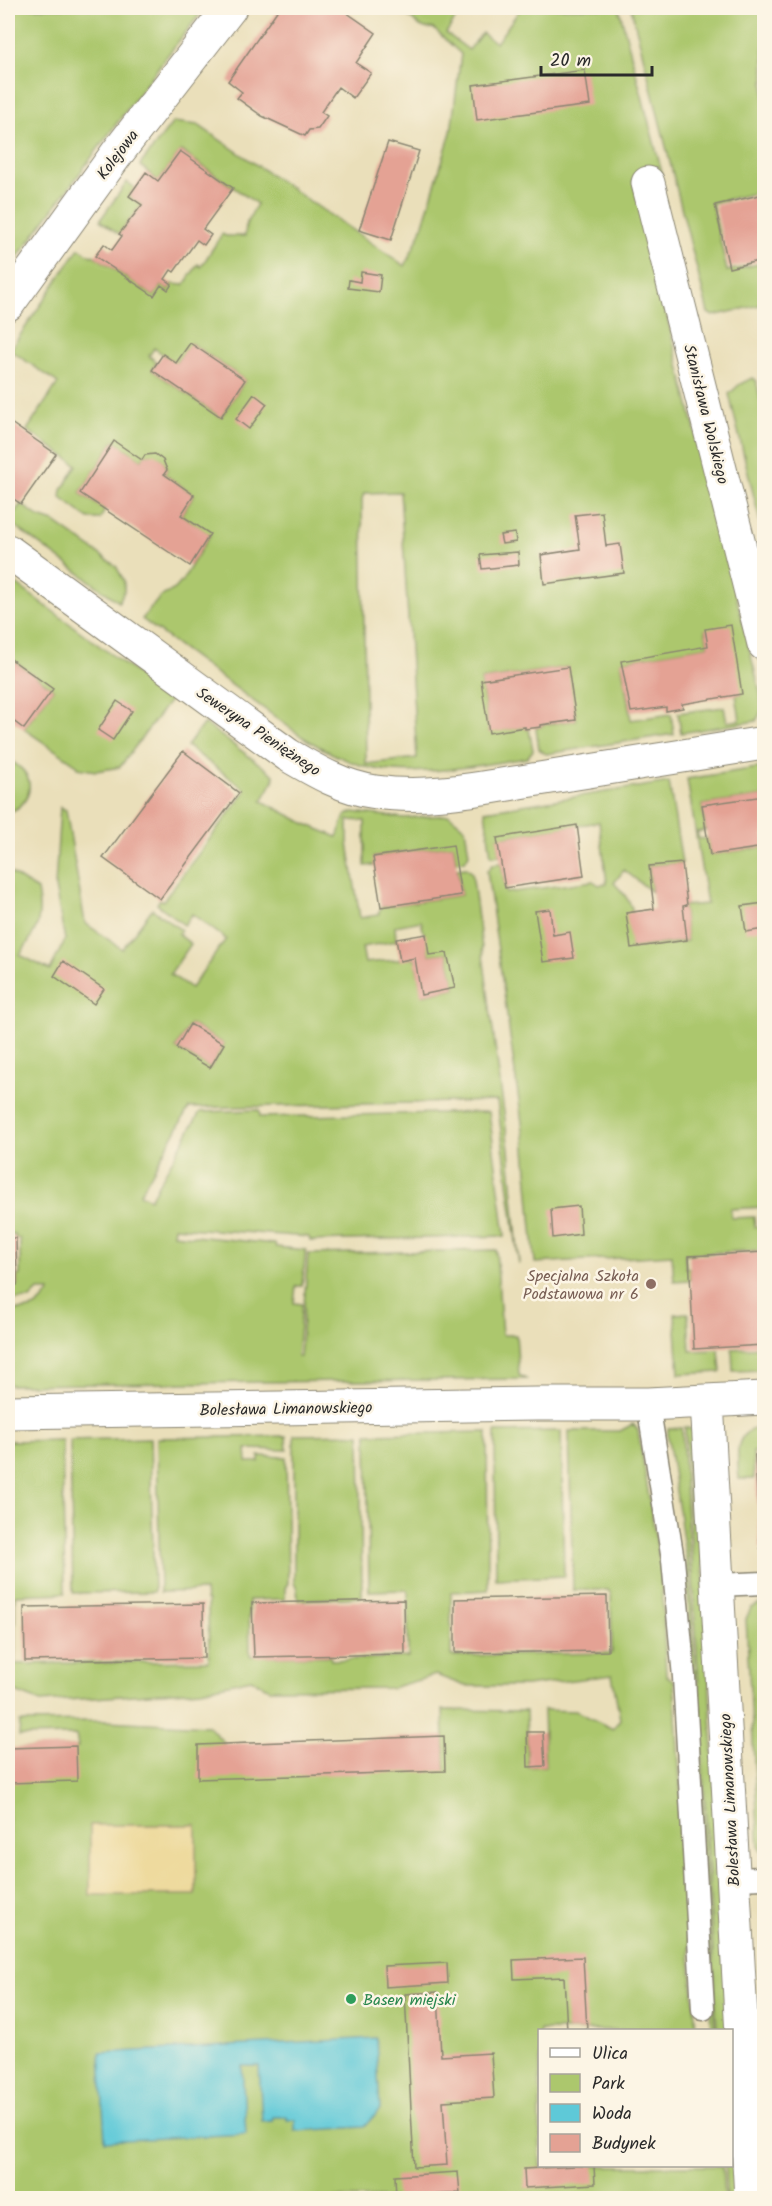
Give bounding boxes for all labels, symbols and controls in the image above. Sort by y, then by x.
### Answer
scale bar [541,39,652,77]
text: 20 m [550,47,591,76]
street label: Kolejowa [91,124,145,185]
street label: Stanisława Wolskiego [676,342,735,487]
street label: Seweryna Pieniężnego [191,681,325,783]
place label: Specjalna Szkoła Podstawowa nr 6 [523,1264,639,1307]
marker: Specjalna Szkoła Podstawowa nr 6 [644,1277,658,1291]
street label: Bolesława Limanowskiego [199,1395,373,1424]
street label: Bolesława Limanowskiego [713,1713,748,1887]
place label: Basen miejski [363,1988,457,2013]
marker: Basen miejski [344,1992,358,2006]
legend [538,2029,733,2167]
text: Ulica [592,2040,628,2069]
text: Park [592,2070,625,2099]
text: Woda [592,2100,632,2129]
text: Budynek [592,2130,656,2159]

